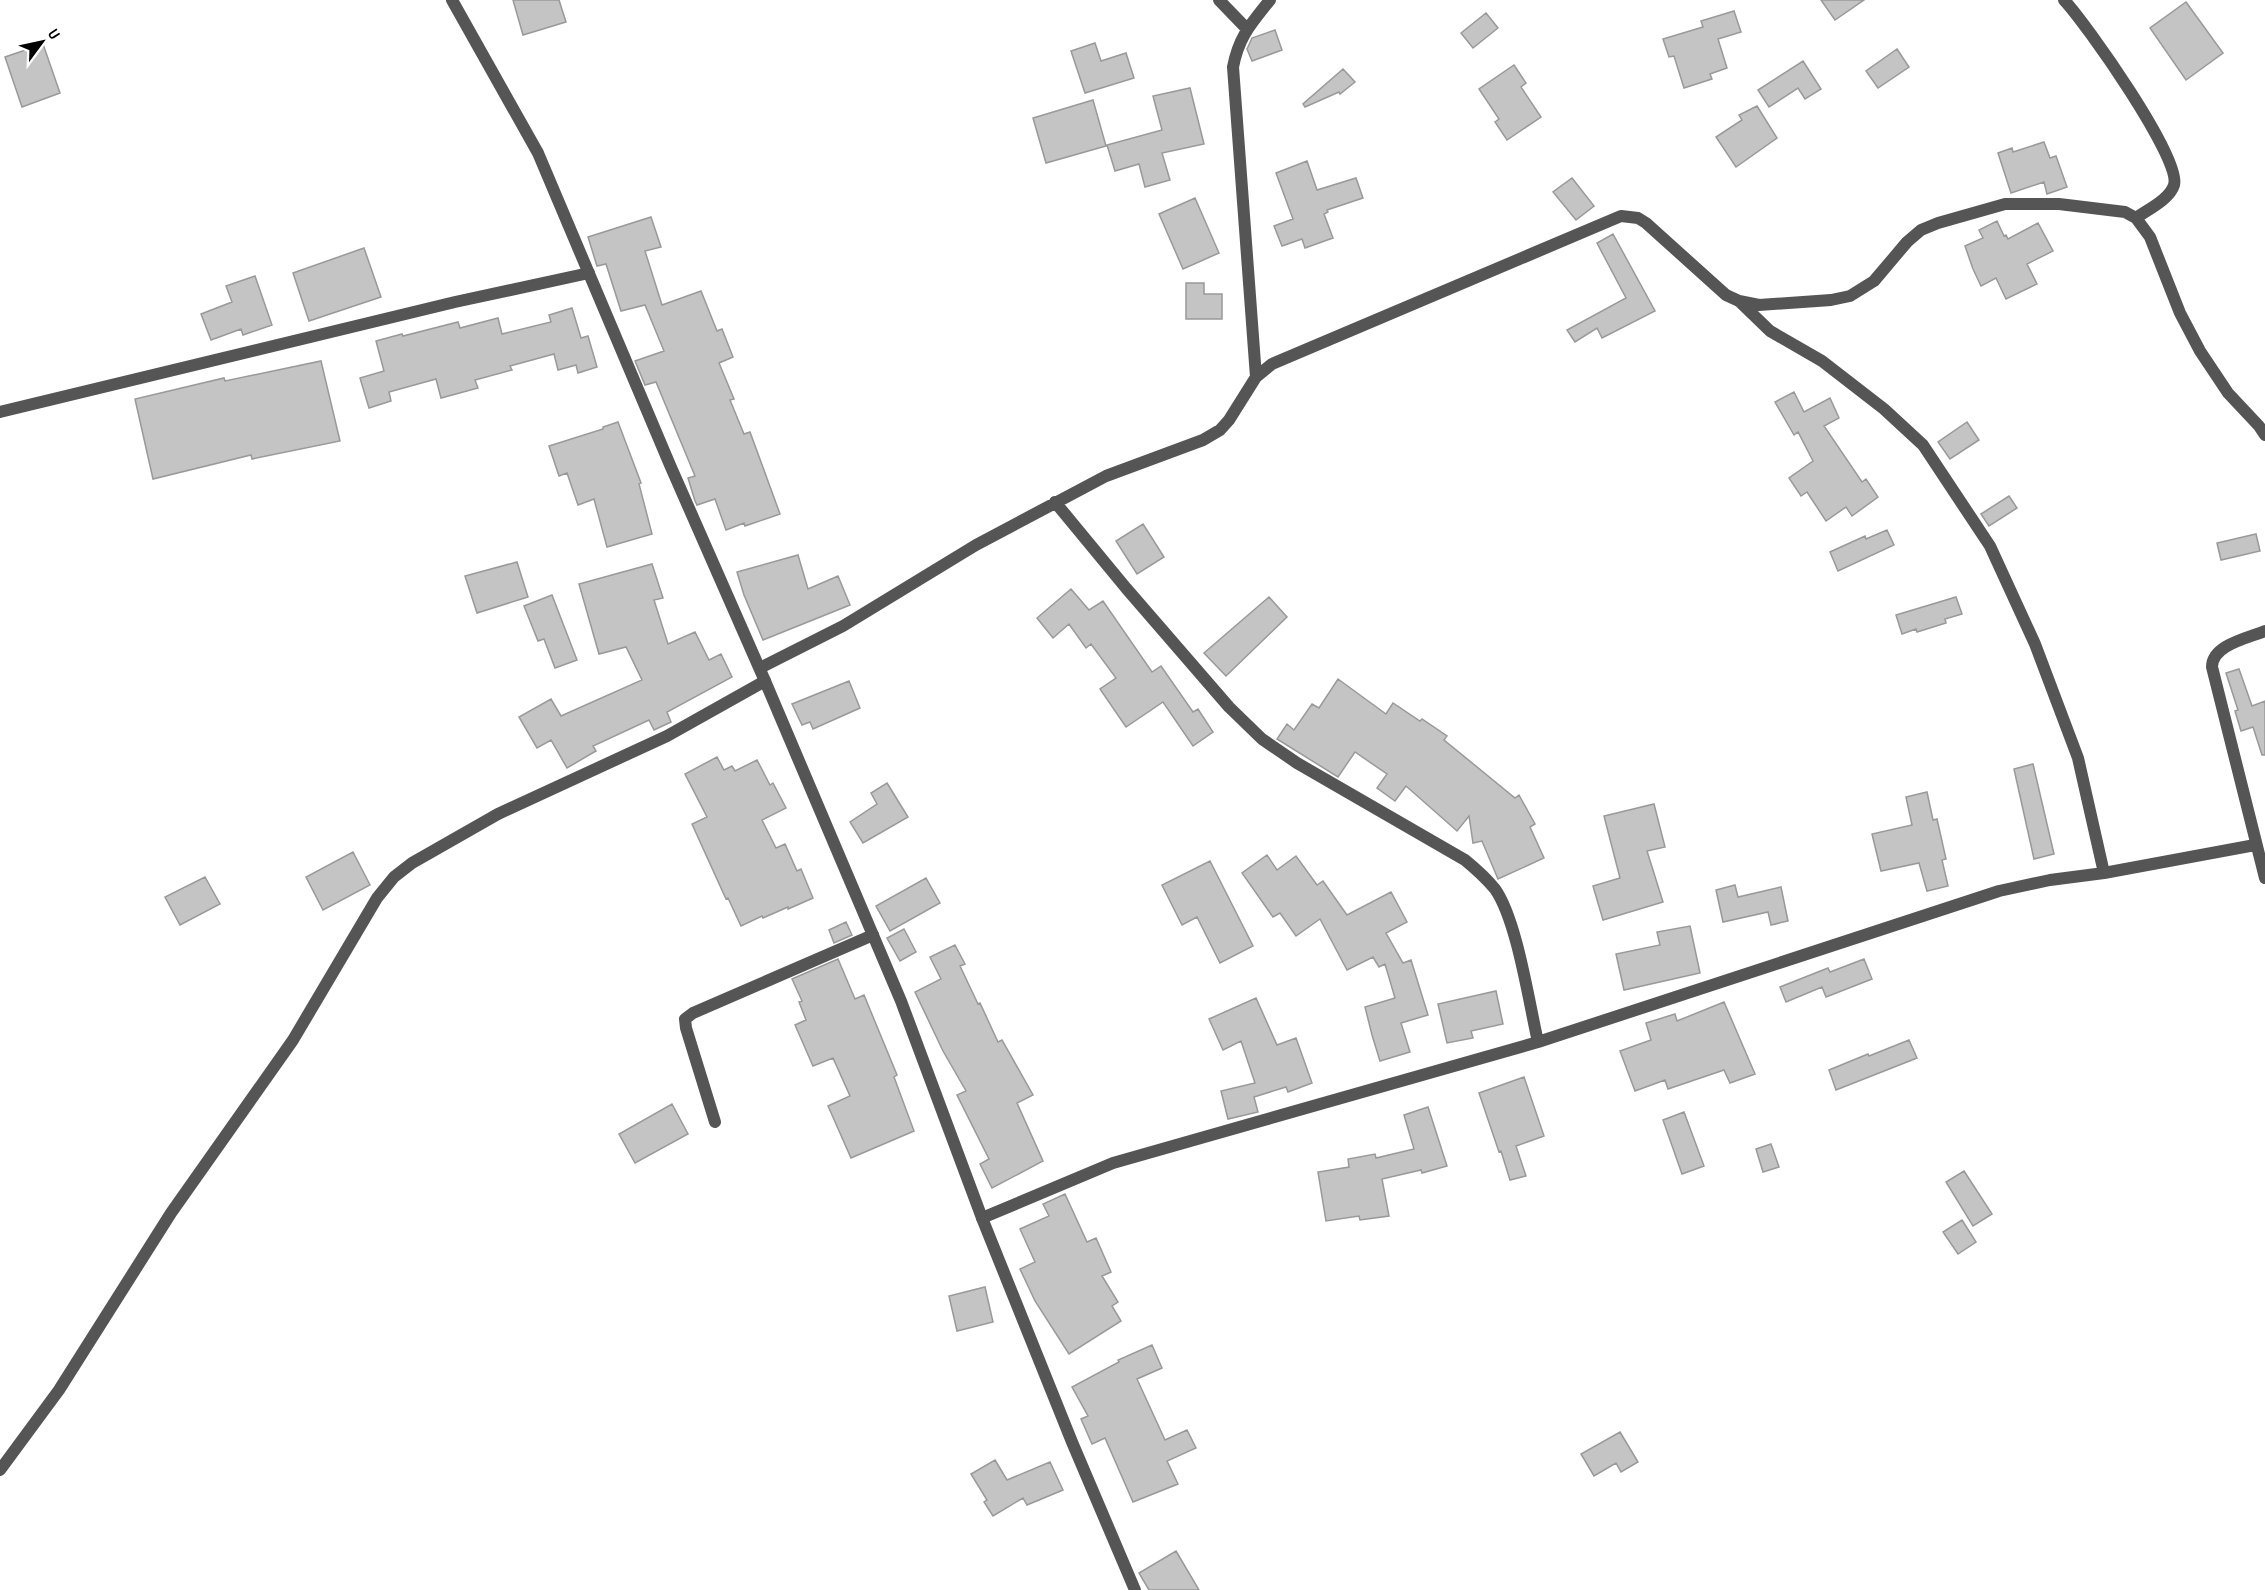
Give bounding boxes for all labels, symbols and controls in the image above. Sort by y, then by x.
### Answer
north arrow [12,12,72,72]
text: U [43,26,64,43]

